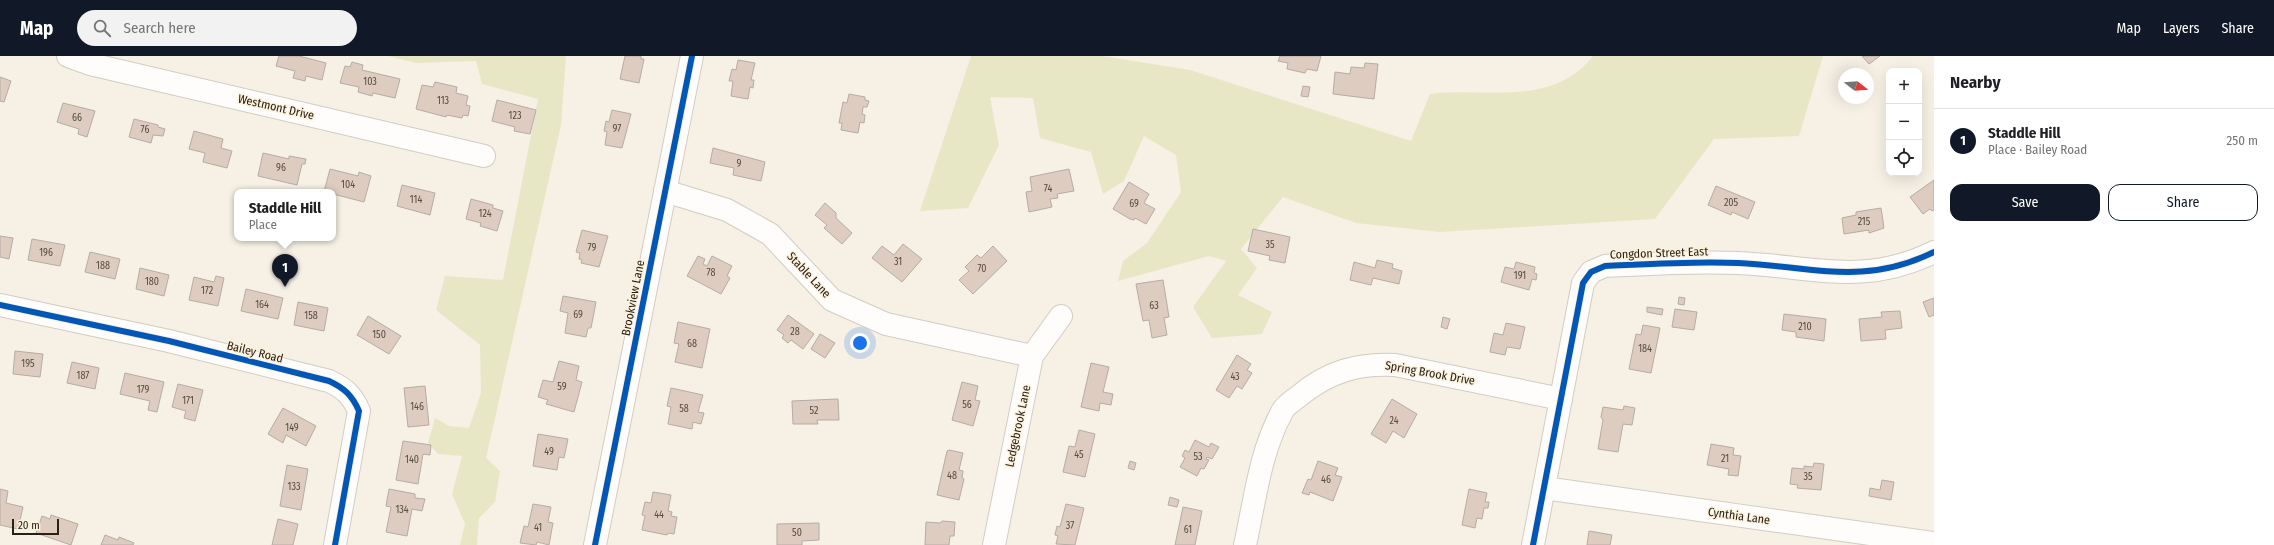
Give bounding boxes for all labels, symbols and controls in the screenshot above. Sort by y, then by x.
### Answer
search box [77,10,357,46]
text: Map [20,17,53,40]
icon: search [91,17,113,39]
text: Search here [123,19,196,37]
text: Map [2117,20,2141,37]
text: Layers [2163,20,2199,37]
text: Share [2221,20,2254,37]
north arrow [1838,68,1874,104]
map controls [1886,68,1922,176]
button: + [1886,68,1922,104]
text: Nearby [1950,72,2001,93]
house number: 103 [363,76,377,88]
street label: Westmont Drive [236,91,316,123]
house number: 113 [437,95,450,107]
button: − [1886,104,1922,140]
house number: 123 [509,110,522,122]
house number: 66 [72,112,82,124]
house number: 97 [613,123,621,135]
house number: 76 [141,124,149,136]
text: Staddle Hill [1988,124,2061,142]
text: 1 [1960,133,1966,148]
text: 250 m [2226,133,2258,148]
button: locate [1886,140,1922,176]
text: Place · Bailey Road [1988,142,2087,157]
house number: 9 [737,158,742,170]
house number: 96 [276,162,286,174]
house number: 104 [341,179,355,191]
house number: 74 [1044,183,1052,195]
button: Save [1950,184,2100,221]
button: Share [2108,184,2258,221]
popup [234,189,336,241]
house number: 114 [410,194,422,206]
house number: 205 [1724,197,1739,209]
house number: 69 [1129,198,1139,210]
text: Staddle Hill [249,199,321,217]
house number: 124 [479,208,492,220]
house number: 215 [1858,216,1871,228]
text: Place [249,217,277,232]
house number: 35 [1265,239,1275,251]
house number: 79 [588,242,597,254]
street label: Congdon Street East [1610,244,1709,262]
house number: 196 [39,247,53,259]
street label: Stable Lane [784,249,834,301]
pin: 1 [272,254,298,287]
house number: 31 [894,256,902,268]
street label: Brookview Lane [619,259,647,337]
house number: 188 [96,260,110,272]
house number: 70 [977,263,987,275]
house number: 78 [707,267,715,279]
house number: 191 [1514,270,1526,282]
house number: 180 [145,276,159,288]
house number: 172 [201,285,214,297]
house number: 164 [255,299,269,311]
house number: 63 [1149,300,1159,312]
house number: 69 [573,309,583,321]
house number: 158 [304,310,318,322]
house number: 210 [1798,321,1812,333]
house number: 28 [790,326,800,338]
house number: 150 [372,329,386,341]
your location [850,333,870,353]
street label: Bailey Road [225,338,285,366]
house number: 68 [687,338,697,350]
house number: 184 [1638,343,1652,355]
house number: 195 [21,358,35,370]
street label: Spring Brook Drive [1384,358,1476,388]
house number: 187 [77,370,89,382]
house number: 43 [1230,371,1240,383]
house number: 59 [557,381,567,393]
house number: 179 [137,384,149,396]
street label: Ledgebrook Lane [1002,384,1034,468]
house number: 171 [182,395,194,407]
house number: 56 [962,399,972,411]
house number: 146 [410,401,424,413]
house number: 58 [679,403,689,415]
house number: 52 [810,405,819,417]
house number: 24 [1389,415,1399,427]
house number: 149 [285,422,299,434]
house number: 49 [544,446,554,458]
house number: 45 [1074,449,1084,461]
house number: 53 [1193,451,1203,463]
house number: 21 [1721,453,1729,465]
house number: 140 [405,454,419,466]
house number: 48 [947,470,957,482]
house number: 35 [1803,471,1813,483]
house number: 46 [1321,474,1331,486]
house number: 133 [288,481,301,493]
house number: 134 [395,504,409,516]
street label: Cynthia Lane [1707,505,1771,527]
house number: 44 [654,509,664,521]
scale bar [12,517,59,536]
text: 20 m [18,519,40,532]
house number: 37 [1066,520,1074,532]
house number: 41 [534,522,542,534]
house number: 61 [1184,524,1192,536]
house number: 50 [792,527,802,539]

